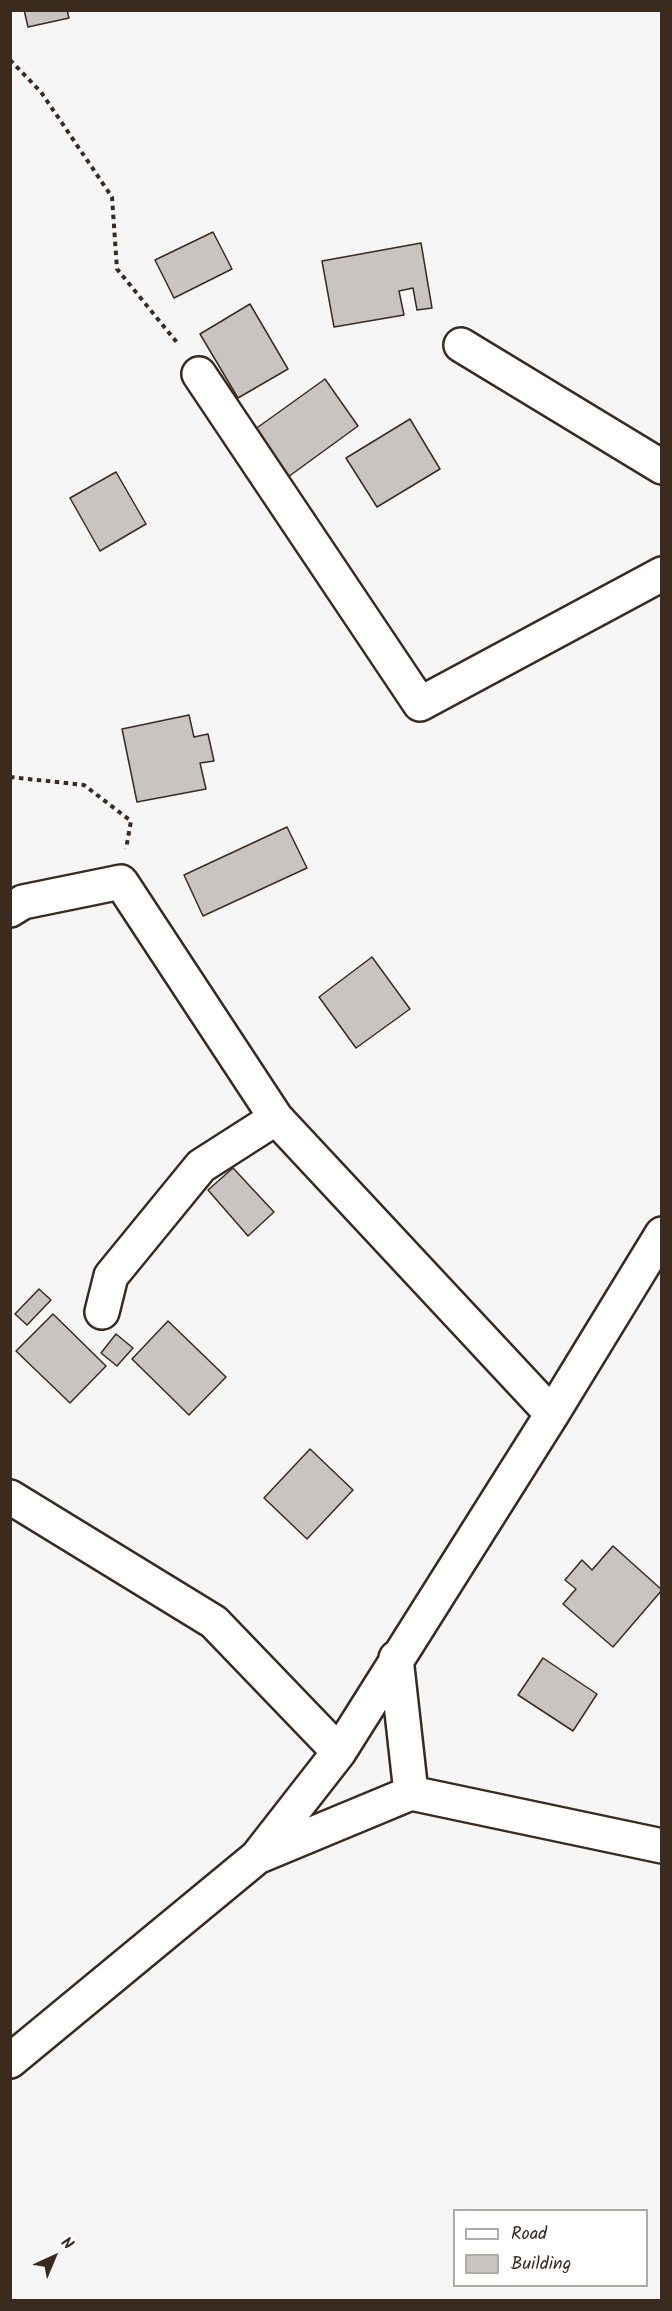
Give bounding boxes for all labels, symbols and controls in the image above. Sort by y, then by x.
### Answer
legend [453,2209,648,2287]
text: Road [511,2220,547,2249]
north arrow [24,2227,84,2287]
text: N [55,2231,79,2256]
text: Building [511,2250,571,2279]

